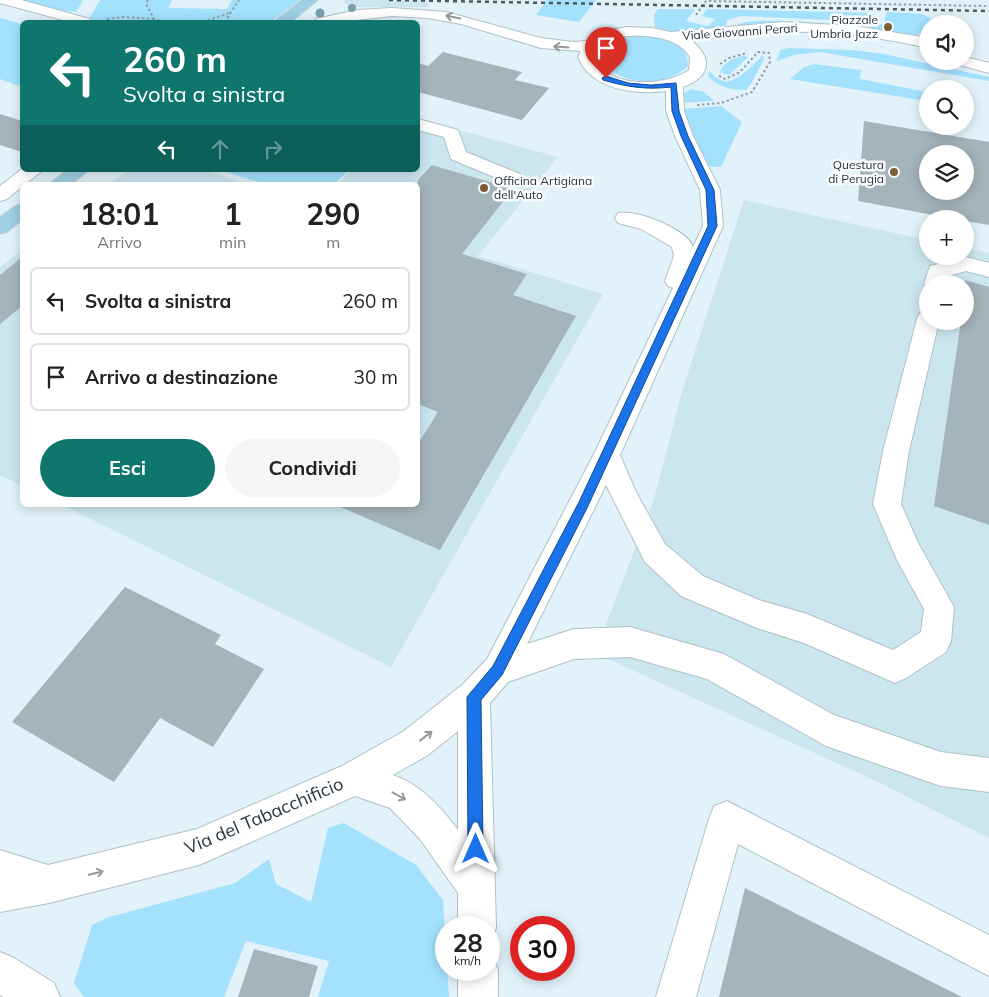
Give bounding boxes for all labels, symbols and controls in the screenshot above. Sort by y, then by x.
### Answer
one-way arrow [445,12,461,22]
place label: Piazzale Umbria Jazz [810,12,878,41]
map controls [919,15,974,330]
button: sound [919,15,974,70]
street label: Viale Giovanni Perari [682,20,798,43]
marker: Piazzale Umbria Jazz [882,21,894,33]
pin [585,27,627,78]
icon: arrive [592,34,620,62]
text: 260 m [123,37,227,81]
icon: left [40,40,105,105]
one-way arrow [553,42,569,52]
text: Svolta a sinistra [123,80,285,108]
button: search [919,80,974,135]
icon: left [153,135,181,163]
icon: ahead [206,135,234,163]
icon: right [259,135,287,163]
button: layers [919,145,974,200]
place label: Questura di Perugia [828,157,884,186]
marker: Questura di Perugia [888,166,900,178]
place label: Officina Artigiana dell'Auto [494,173,592,202]
marker: Officina Artigiana dell'Auto [478,182,490,194]
text: 18:01 [80,195,159,233]
text: 1 [224,195,242,233]
text: 290 [306,195,360,233]
button: + [919,210,974,265]
text: Arrivo [97,232,142,252]
text: min [219,232,246,252]
text: m [326,232,340,252]
button: − [919,275,974,330]
icon: left [42,287,70,315]
text: Svolta a sinistra [85,289,231,313]
text: 260 m [342,289,398,313]
icon: arrive [42,363,70,391]
text: Arrivo a destinazione [85,365,278,389]
text: 30 m [354,365,398,389]
button: Esci [40,439,215,497]
button: Condividi [225,439,400,497]
one-way arrow [419,730,432,741]
street label: Via del Tabacchificio [181,772,347,859]
one-way arrow [391,791,405,801]
position arrow [449,822,501,874]
one-way arrow [87,868,103,877]
speed limit sign: 30 [510,916,575,981]
text: 28 [452,927,483,958]
text: km/h [454,953,481,968]

